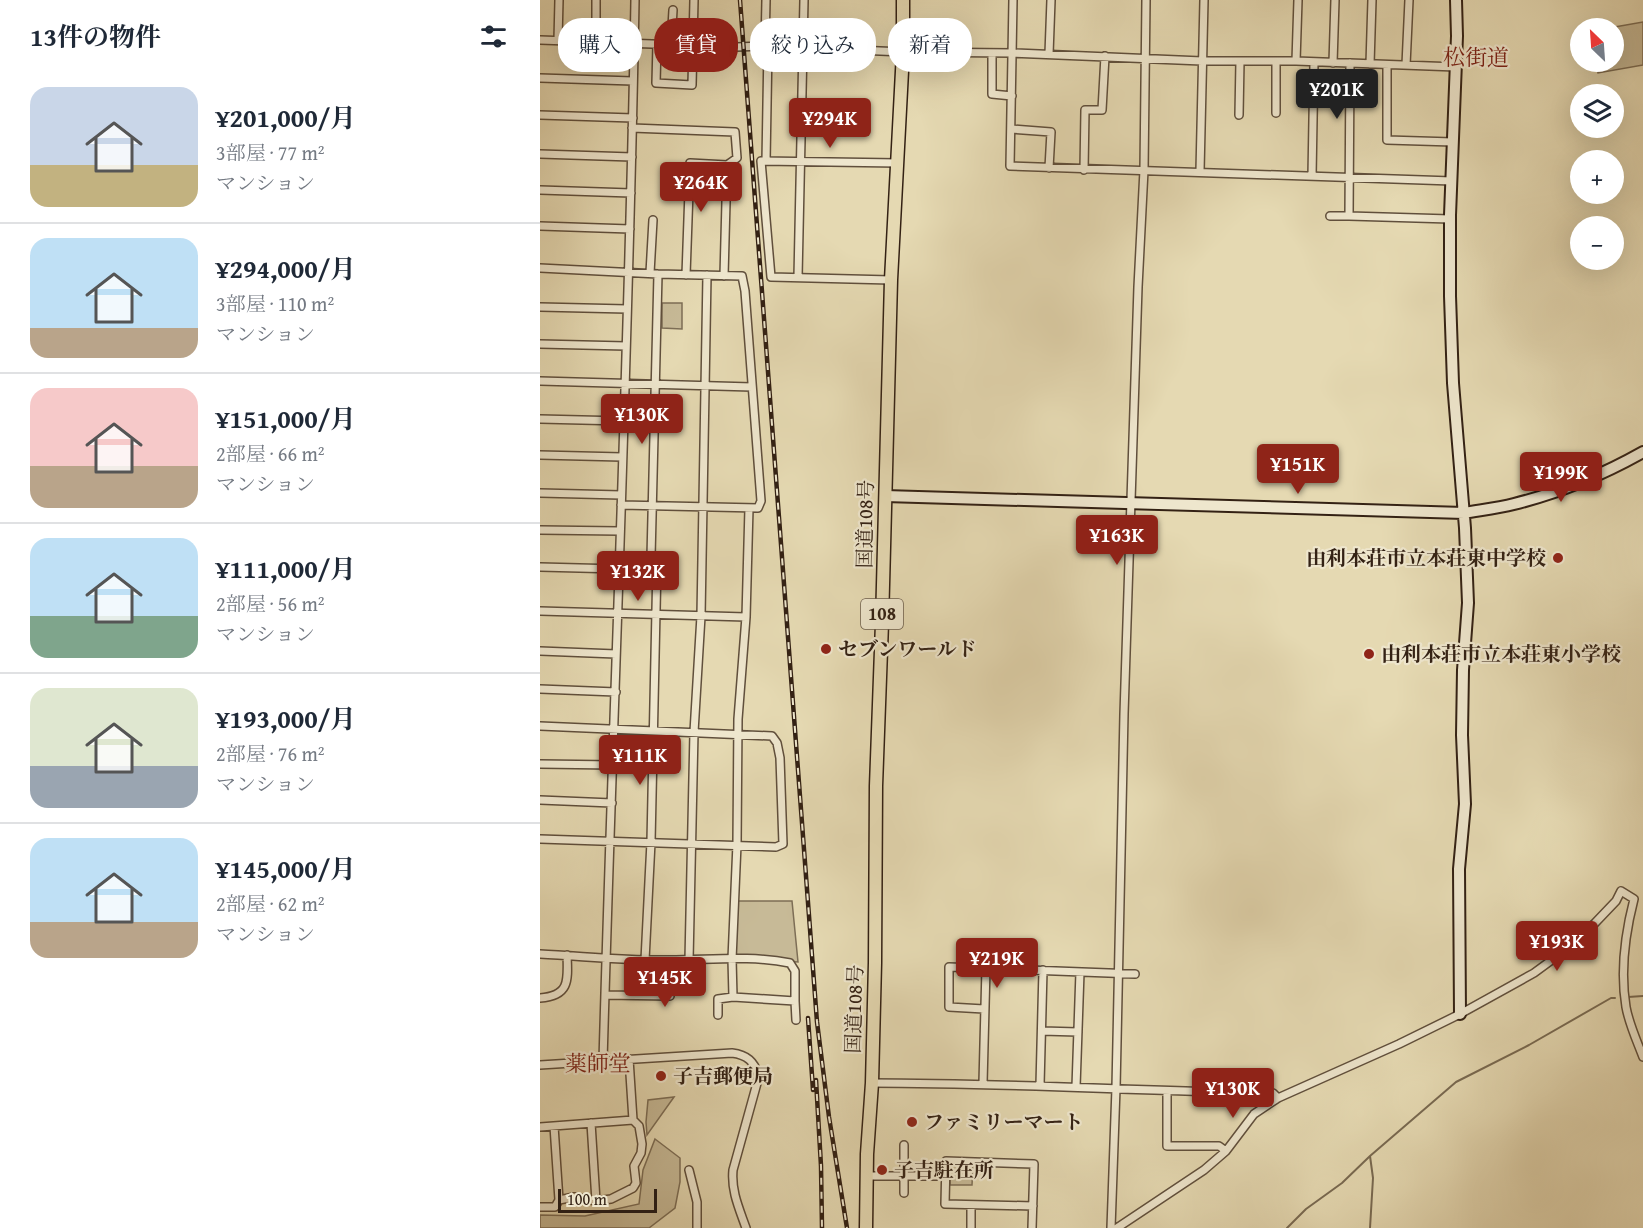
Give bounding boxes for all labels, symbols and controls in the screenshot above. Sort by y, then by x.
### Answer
text: 13件の物件 [30,17,161,56]
chip: 購入 [558,18,642,72]
chip: 賃貸 [654,18,738,72]
chip: 絞り込み [750,18,876,72]
chip: 新着 [888,18,972,72]
north arrow [1570,18,1624,72]
map controls [1570,18,1624,270]
icon: filters [477,20,510,53]
district label: 松街道 [1443,41,1509,73]
pin: ¥201K [1295,69,1379,120]
text: ¥201K [1310,74,1364,103]
button: layers [1570,84,1624,138]
text: ¥201,000/月 [216,98,356,137]
pin: ¥294K [788,98,872,149]
text: ¥294K [803,103,857,132]
icon: home [78,111,150,183]
text: 3部屋 · 77 m² [216,138,325,167]
button: + [1570,150,1624,204]
pin: ¥264K [659,162,743,213]
text: ¥264K [674,167,728,196]
text: マンション [216,168,315,197]
button: − [1570,216,1624,270]
text: ¥294,000/月 [216,249,356,288]
icon: home [78,262,150,334]
text: 3部屋 · 110 m² [216,289,334,318]
text: マンション [216,319,315,348]
pin: ¥130K [600,394,684,445]
text: ¥151,000/月 [216,399,356,438]
text: ¥130K [615,399,669,428]
icon: home [78,412,150,484]
text: 2部屋 · 66 m² [216,439,325,468]
pin: ¥151K [1256,444,1340,495]
text: ¥151K [1271,449,1325,478]
pin: ¥199K [1519,452,1603,503]
text: ¥199K [1534,457,1588,486]
text: マンション [216,469,315,498]
street label: 国道108号 [849,479,880,569]
pin: ¥163K [1075,515,1159,566]
text: ¥163K [1090,520,1144,549]
place label: 由利本荘市立本荘東中学校 [1306,543,1546,572]
text: ¥111,000/月 [216,549,356,588]
pin: ¥132K [596,551,680,602]
marker: 由利本荘市立本荘東中学校 [1551,551,1565,565]
text: ¥132K [611,556,665,585]
icon: home [78,562,150,634]
text: 2部屋 · 56 m² [216,589,325,618]
road number: 108 [861,599,903,629]
text: マンション [216,619,315,648]
place label: セブンワールド [838,634,977,663]
place label: 由利本荘市立本荘東小学校 [1381,639,1621,668]
marker: セブンワールド [819,642,833,656]
marker: 由利本荘市立本荘東小学校 [1362,647,1376,661]
text: ¥193,000/月 [216,699,356,738]
icon: home [78,712,150,784]
pin: ¥111K [598,735,682,786]
text: 2部屋 · 76 m² [216,739,325,768]
text: ¥111K [613,740,667,769]
text: マンション [216,769,315,798]
text: ¥145,000/月 [216,849,356,888]
icon: home [78,862,150,934]
text: 2部屋 · 62 m² [216,889,325,918]
text: マンション [216,919,315,948]
pin: ¥193K [1515,921,1599,972]
text: ¥193K [1530,926,1584,955]
pin: ¥219K [955,938,1039,989]
text: ¥219K [970,943,1024,972]
pin: ¥145K [623,957,707,1008]
text: ¥145K [638,962,692,991]
street label: 国道108号 [837,964,870,1054]
district label: 薬師堂 [565,1047,631,1079]
place label: 子吉郵便局 [673,1061,773,1090]
pin: ¥130K [1191,1068,1275,1119]
marker: 子吉郵便局 [654,1069,668,1083]
text: ¥130K [1206,1073,1260,1102]
place label: ファミリーマート [924,1107,1084,1136]
marker: ファミリーマート [905,1115,919,1129]
place label: 子吉駐在所 [894,1155,994,1184]
marker: 子吉駐在所 [875,1163,889,1177]
scale bar [558,1186,657,1214]
text: 100 m [567,1187,607,1211]

